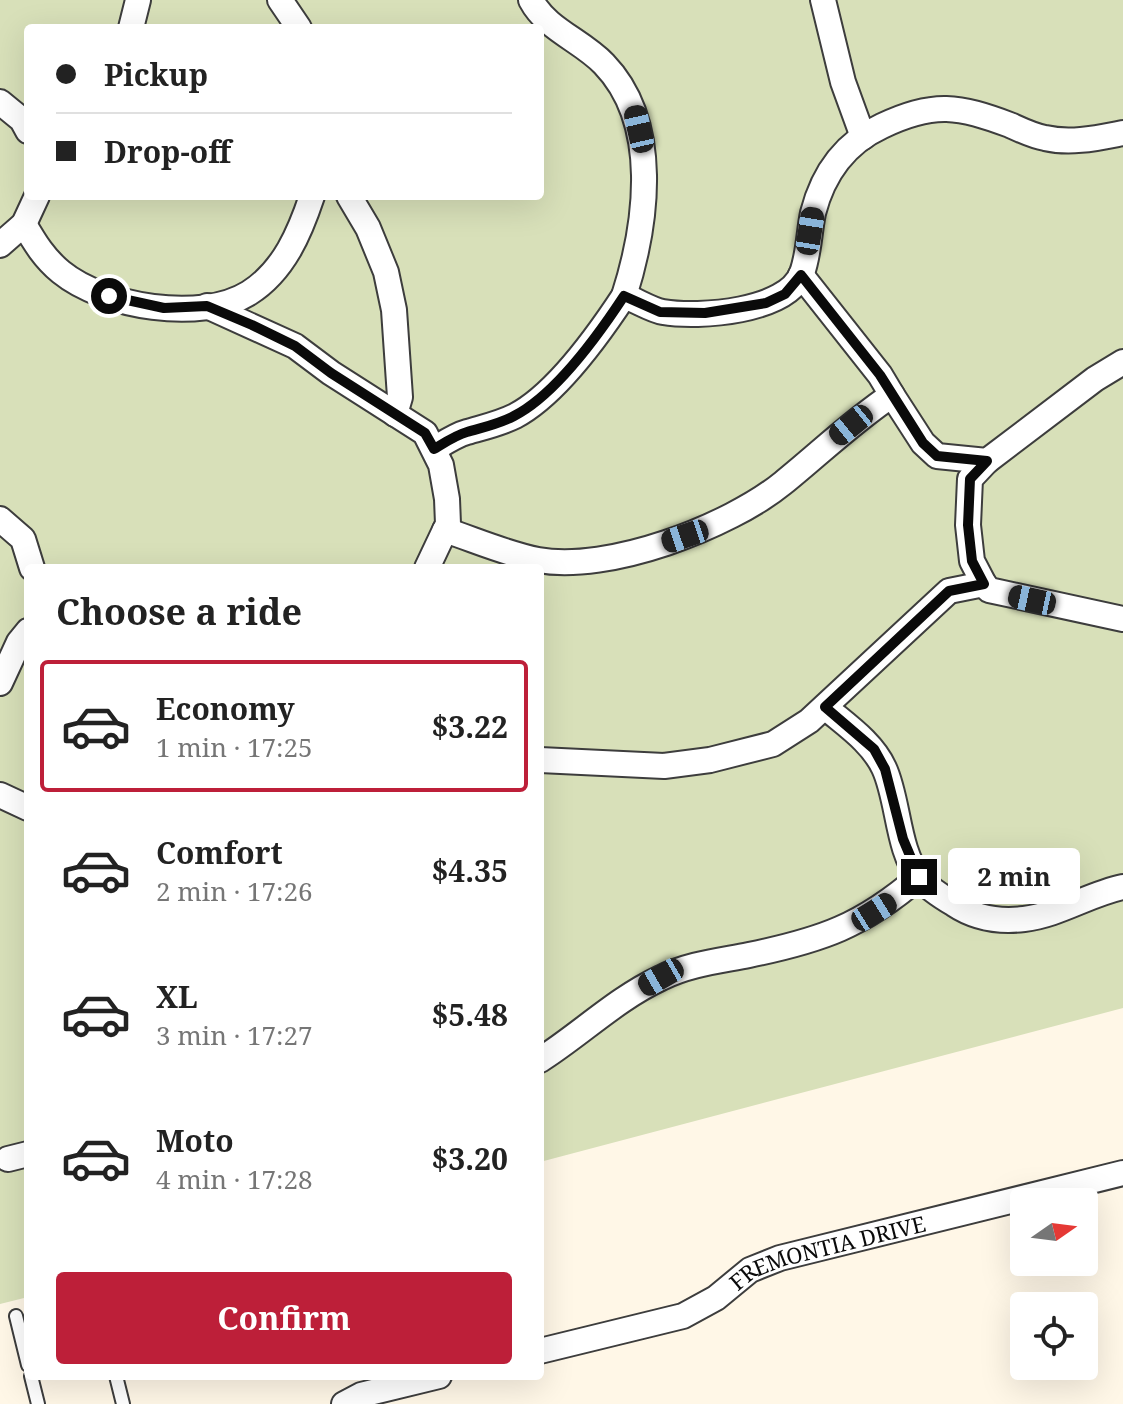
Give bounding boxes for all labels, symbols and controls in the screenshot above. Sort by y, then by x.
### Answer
text: Pickup [104,54,208,95]
car [622,103,656,155]
text: Drop-off [104,131,231,172]
car [794,205,826,257]
route start [91,278,127,314]
car [825,401,877,449]
car [658,517,712,555]
car [1006,583,1058,617]
text: Choose a ride [56,587,302,636]
text: Economy [156,688,295,729]
icon: car [60,690,132,762]
text: $3.22 [431,706,508,747]
text: 1 min · 17:25 [156,729,313,765]
text: Comfort [156,832,283,873]
icon: car [60,834,132,906]
callout: 2 min [947,849,1079,905]
text: $4.35 [431,850,508,891]
text: 2 min [977,858,1051,894]
route end [901,859,937,895]
text: 2 min · 17:26 [156,873,313,909]
car [847,889,901,935]
car [634,955,688,999]
text: XL [156,976,198,1017]
icon: car [60,978,132,1050]
text: $5.48 [431,994,508,1035]
text: 3 min · 17:27 [156,1017,313,1053]
text: Moto [156,1120,234,1161]
icon: car [60,1122,132,1194]
text: $3.20 [431,1138,508,1179]
text: 4 min · 17:28 [156,1161,313,1197]
north arrow [1010,1188,1098,1276]
map controls [1010,1188,1098,1380]
street label: FREMONTIA DRIVE [723,1208,928,1296]
button: Confirm [56,1272,512,1364]
button: locate [1010,1292,1098,1380]

